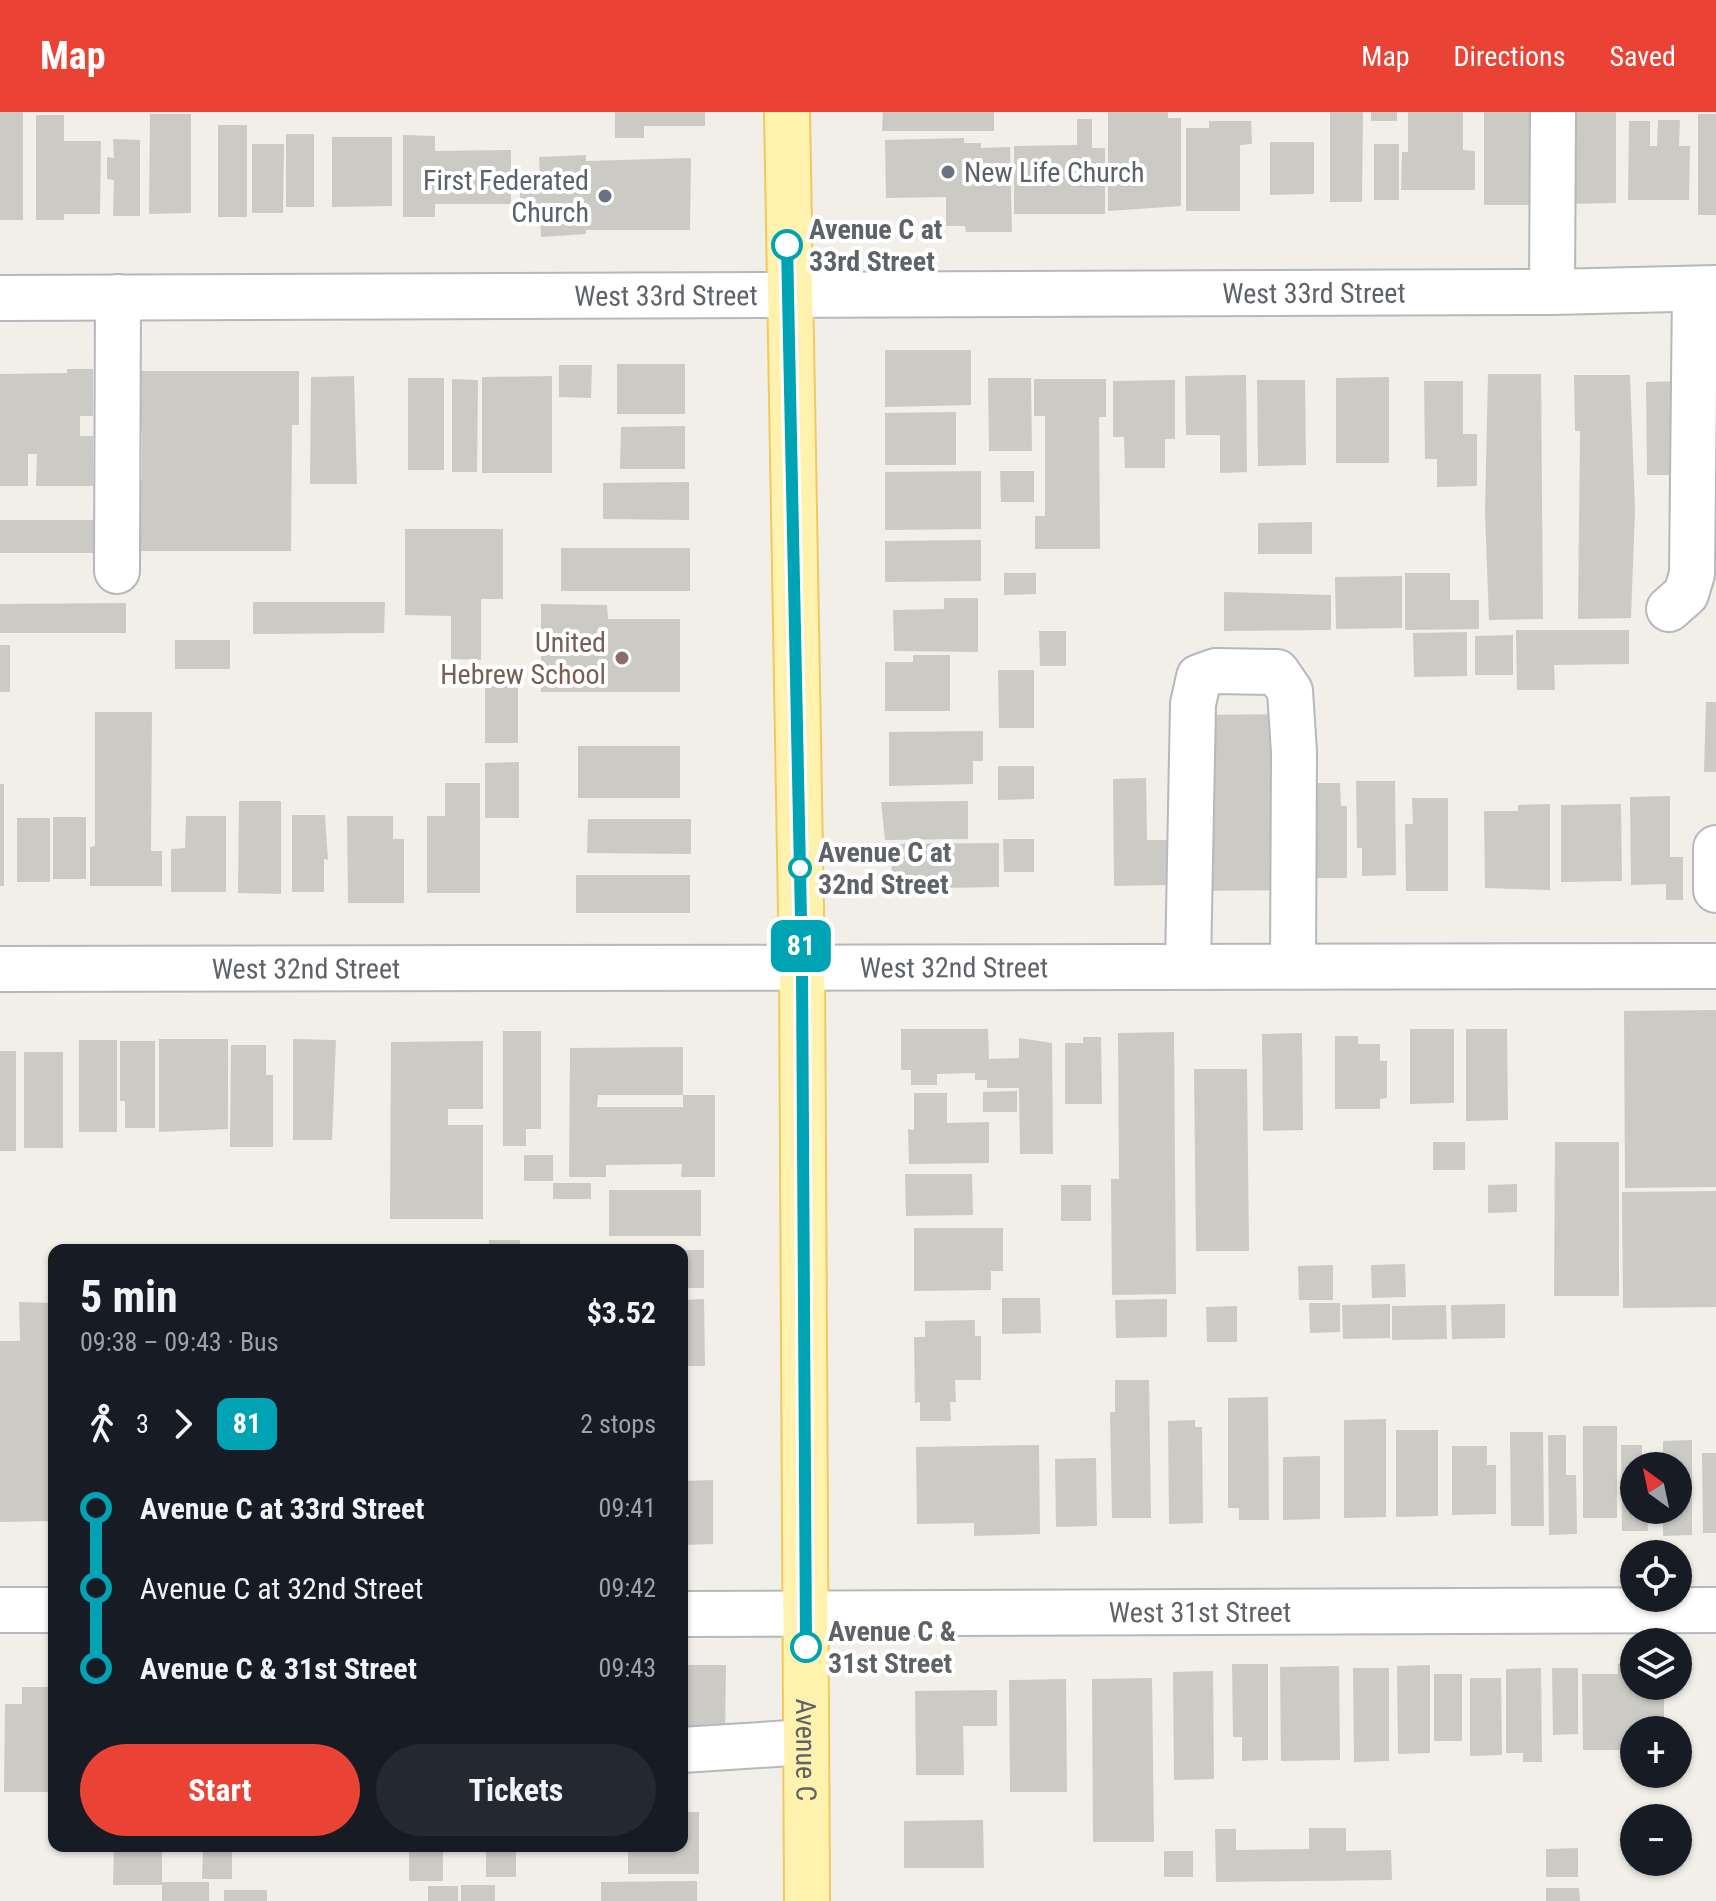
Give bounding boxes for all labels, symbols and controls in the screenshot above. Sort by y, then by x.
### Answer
text: Map [40,34,106,78]
text: Map [1361,40,1410,73]
text: Directions [1454,40,1565,73]
text: Saved [1609,40,1676,73]
place label: New Life Church [964,156,1145,189]
marker: New Life Church [939,163,957,181]
place label: First Federated Church [423,164,589,229]
marker: First Federated Church [596,187,614,205]
place label: Avenue C at 33rd Street [809,213,942,278]
marker: Avenue C at 33rd Street [772,230,802,260]
street label: West 33rd Street [1222,277,1406,310]
street label: West 33rd Street [574,279,758,313]
place label: United Hebrew School [440,626,606,691]
marker: United Hebrew School [613,649,631,667]
place label: Avenue C at 32nd Street [818,836,951,901]
marker: Avenue C at 32nd Street [789,857,811,879]
line badge: 81 [765,920,837,972]
text: 81 [787,929,815,962]
street label: West 32nd Street [860,951,1048,984]
street label: West 32nd Street [212,952,400,986]
text: 5 min [80,1271,178,1323]
text: $3.52 [587,1295,656,1330]
text: 09:38 – 09:43 · Bus [80,1327,279,1357]
icon: walk [80,1402,124,1446]
icon: forward [161,1402,205,1446]
text: 81 [233,1407,261,1440]
text: 3 [136,1409,149,1439]
text: 2 stops [580,1409,656,1439]
north arrow [1620,1452,1692,1524]
map controls [1620,1452,1692,1876]
text: Avenue C at 33rd Street [140,1491,425,1526]
text: 09:41 [599,1493,656,1523]
button: locate [1620,1540,1692,1612]
text: Avenue C at 32nd Street [140,1571,424,1606]
text: 09:42 [599,1573,656,1603]
street label: West 31st Street [1109,1596,1291,1629]
place label: Avenue C & 31st Street [828,1615,956,1680]
button: layers [1620,1628,1692,1700]
marker: Avenue C & 31st Street [791,1632,821,1662]
text: Avenue C & 31st Street [140,1651,417,1686]
text: 09:43 [599,1653,656,1683]
street label: Avenue C [789,1698,822,1801]
button: + [1620,1716,1692,1788]
button: Start [80,1744,360,1836]
button: Tickets [376,1744,656,1836]
button: − [1620,1804,1692,1876]

